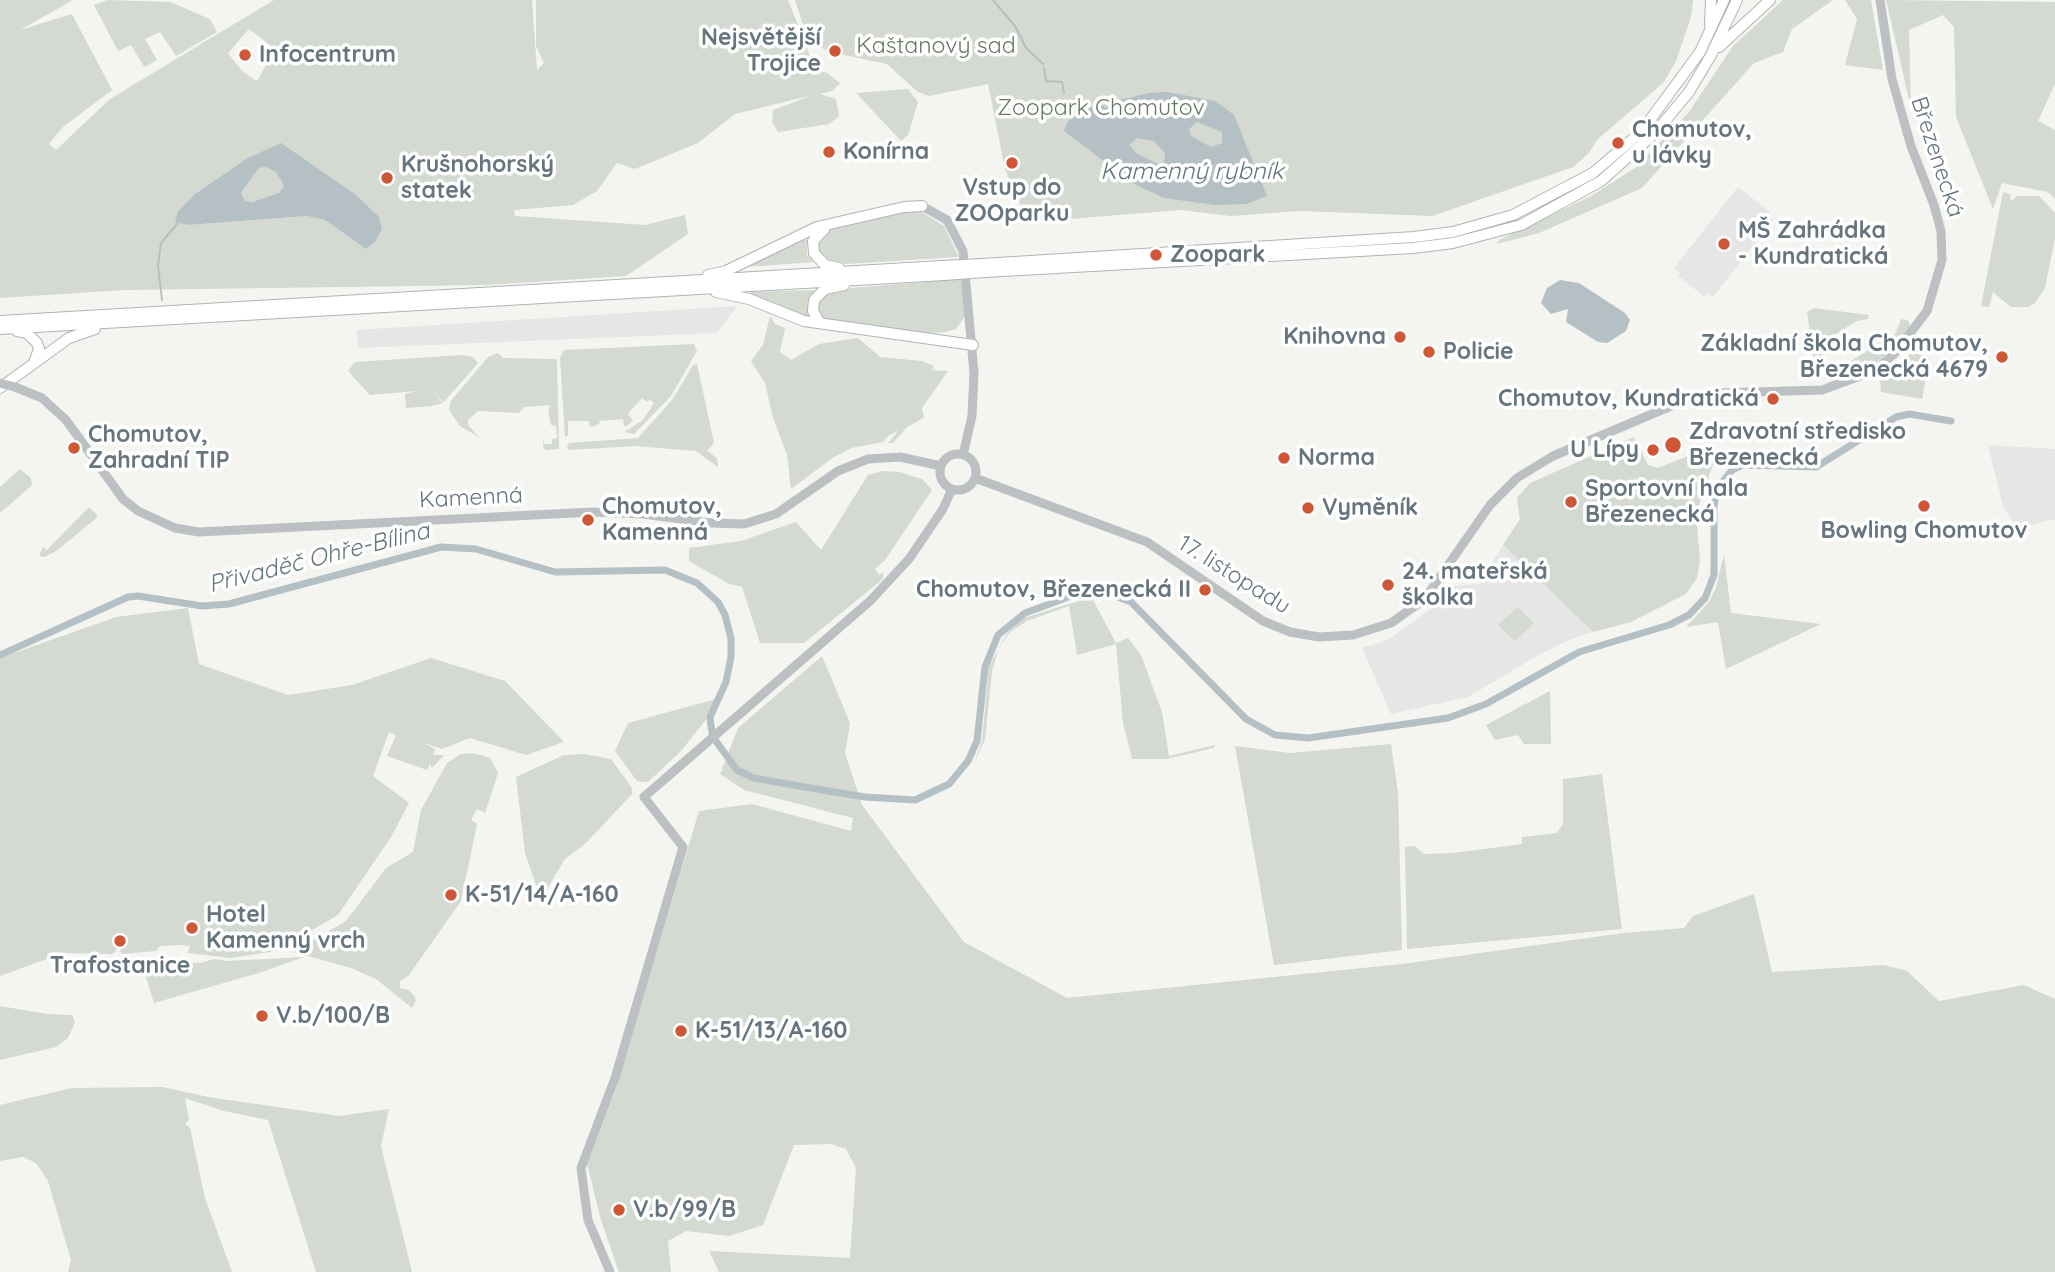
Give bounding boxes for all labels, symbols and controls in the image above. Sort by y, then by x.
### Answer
place label: Nejsvětější Trojice [701,24,821,78]
park label: Kaštanový sad [856,32,1016,60]
place label: Infocentrum [259,41,396,69]
marker: Nejsvětější Trojice [827,43,843,59]
marker: Infocentrum [237,47,253,63]
street label: Březenecká [1905,93,1969,221]
park label: Zoopark Chomutov [997,94,1205,122]
place label: Chomutov, u lávky [1632,116,1752,170]
marker: Chomutov, u lávky [1610,135,1626,151]
place label: Konírna [843,138,929,166]
marker: Konírna [821,144,837,160]
place label: Krušnohorský statek [401,151,554,205]
marker: Vstup do ZOOparku [1004,155,1020,171]
water label: Kamenný rybník [1100,158,1284,186]
marker: Krušnohorský statek [379,170,395,186]
place label: Vstup do ZOOparku [954,174,1070,228]
place label: MŠ Zahrádka - Kundratická [1738,217,1888,271]
marker: MŠ Zahrádka - Kundratická [1716,236,1732,252]
place label: Zoopark [1170,241,1265,269]
marker: Zoopark [1148,247,1164,263]
place label: Knihovna [1283,323,1386,351]
marker: Knihovna [1392,329,1408,345]
place label: Základní škola Chomutov, Březenecká 4679 [1700,330,1988,384]
place label: Policie [1443,338,1514,366]
marker: Policie [1421,344,1437,360]
marker: Základní škola Chomutov, Březenecká 4679 [1994,349,2010,365]
place label: Chomutov, Kundratická [1498,385,1759,413]
marker: Chomutov, Kundratická [1765,391,1781,407]
place label: Zdravotní středisko Březenecká [1689,418,1906,472]
place label: Chomutov, Zahradní TIP [88,421,230,475]
marker: Zdravotní středisko Březenecká [1663,435,1683,455]
place label: U Lípy [1570,436,1639,464]
marker: Chomutov, Zahradní TIP [66,440,82,456]
marker: U Lípy [1645,442,1661,458]
place label: Norma [1298,444,1375,472]
marker: Norma [1276,450,1292,466]
place label: Sportovní hala Březenecká [1585,475,1748,529]
street label: Kamenná [418,481,524,515]
place label: Chomutov, Kamenná [602,493,722,547]
place label: Vyměník [1322,494,1418,522]
marker: Sportovní hala Březenecká [1563,494,1579,510]
marker: Bowling Chomutov [1916,498,1932,514]
marker: Vyměník [1300,500,1316,516]
marker: Chomutov, Kamenná [580,512,596,528]
water label: Přivaděč Ohře-Bílina [205,517,433,599]
place label: Bowling Chomutov [1821,517,2027,545]
street label: 17. listopadu [1173,530,1295,620]
place label: 24. mateřská školka [1402,558,1548,612]
place label: Chomutov, Březenecká II [916,576,1191,604]
marker: 24. mateřská školka [1380,577,1396,593]
marker: Chomutov, Březenecká II [1197,582,1213,598]
place label: K-51/14/A-160 [465,881,619,909]
marker: K-51/14/A-160 [443,887,459,903]
place label: Hotel Kamenný vrch [206,901,365,955]
marker: Hotel Kamenný vrch [184,920,200,936]
marker: Trafostanice [112,933,128,949]
place label: Trafostanice [50,952,190,980]
place label: V.b/100/B [276,1002,390,1030]
marker: V.b/100/B [254,1008,270,1024]
place label: K-51/13/A-160 [695,1017,847,1045]
marker: K-51/13/A-160 [673,1023,689,1039]
place label: V.b/99/B [633,1196,736,1224]
marker: V.b/99/B [611,1202,627,1218]

